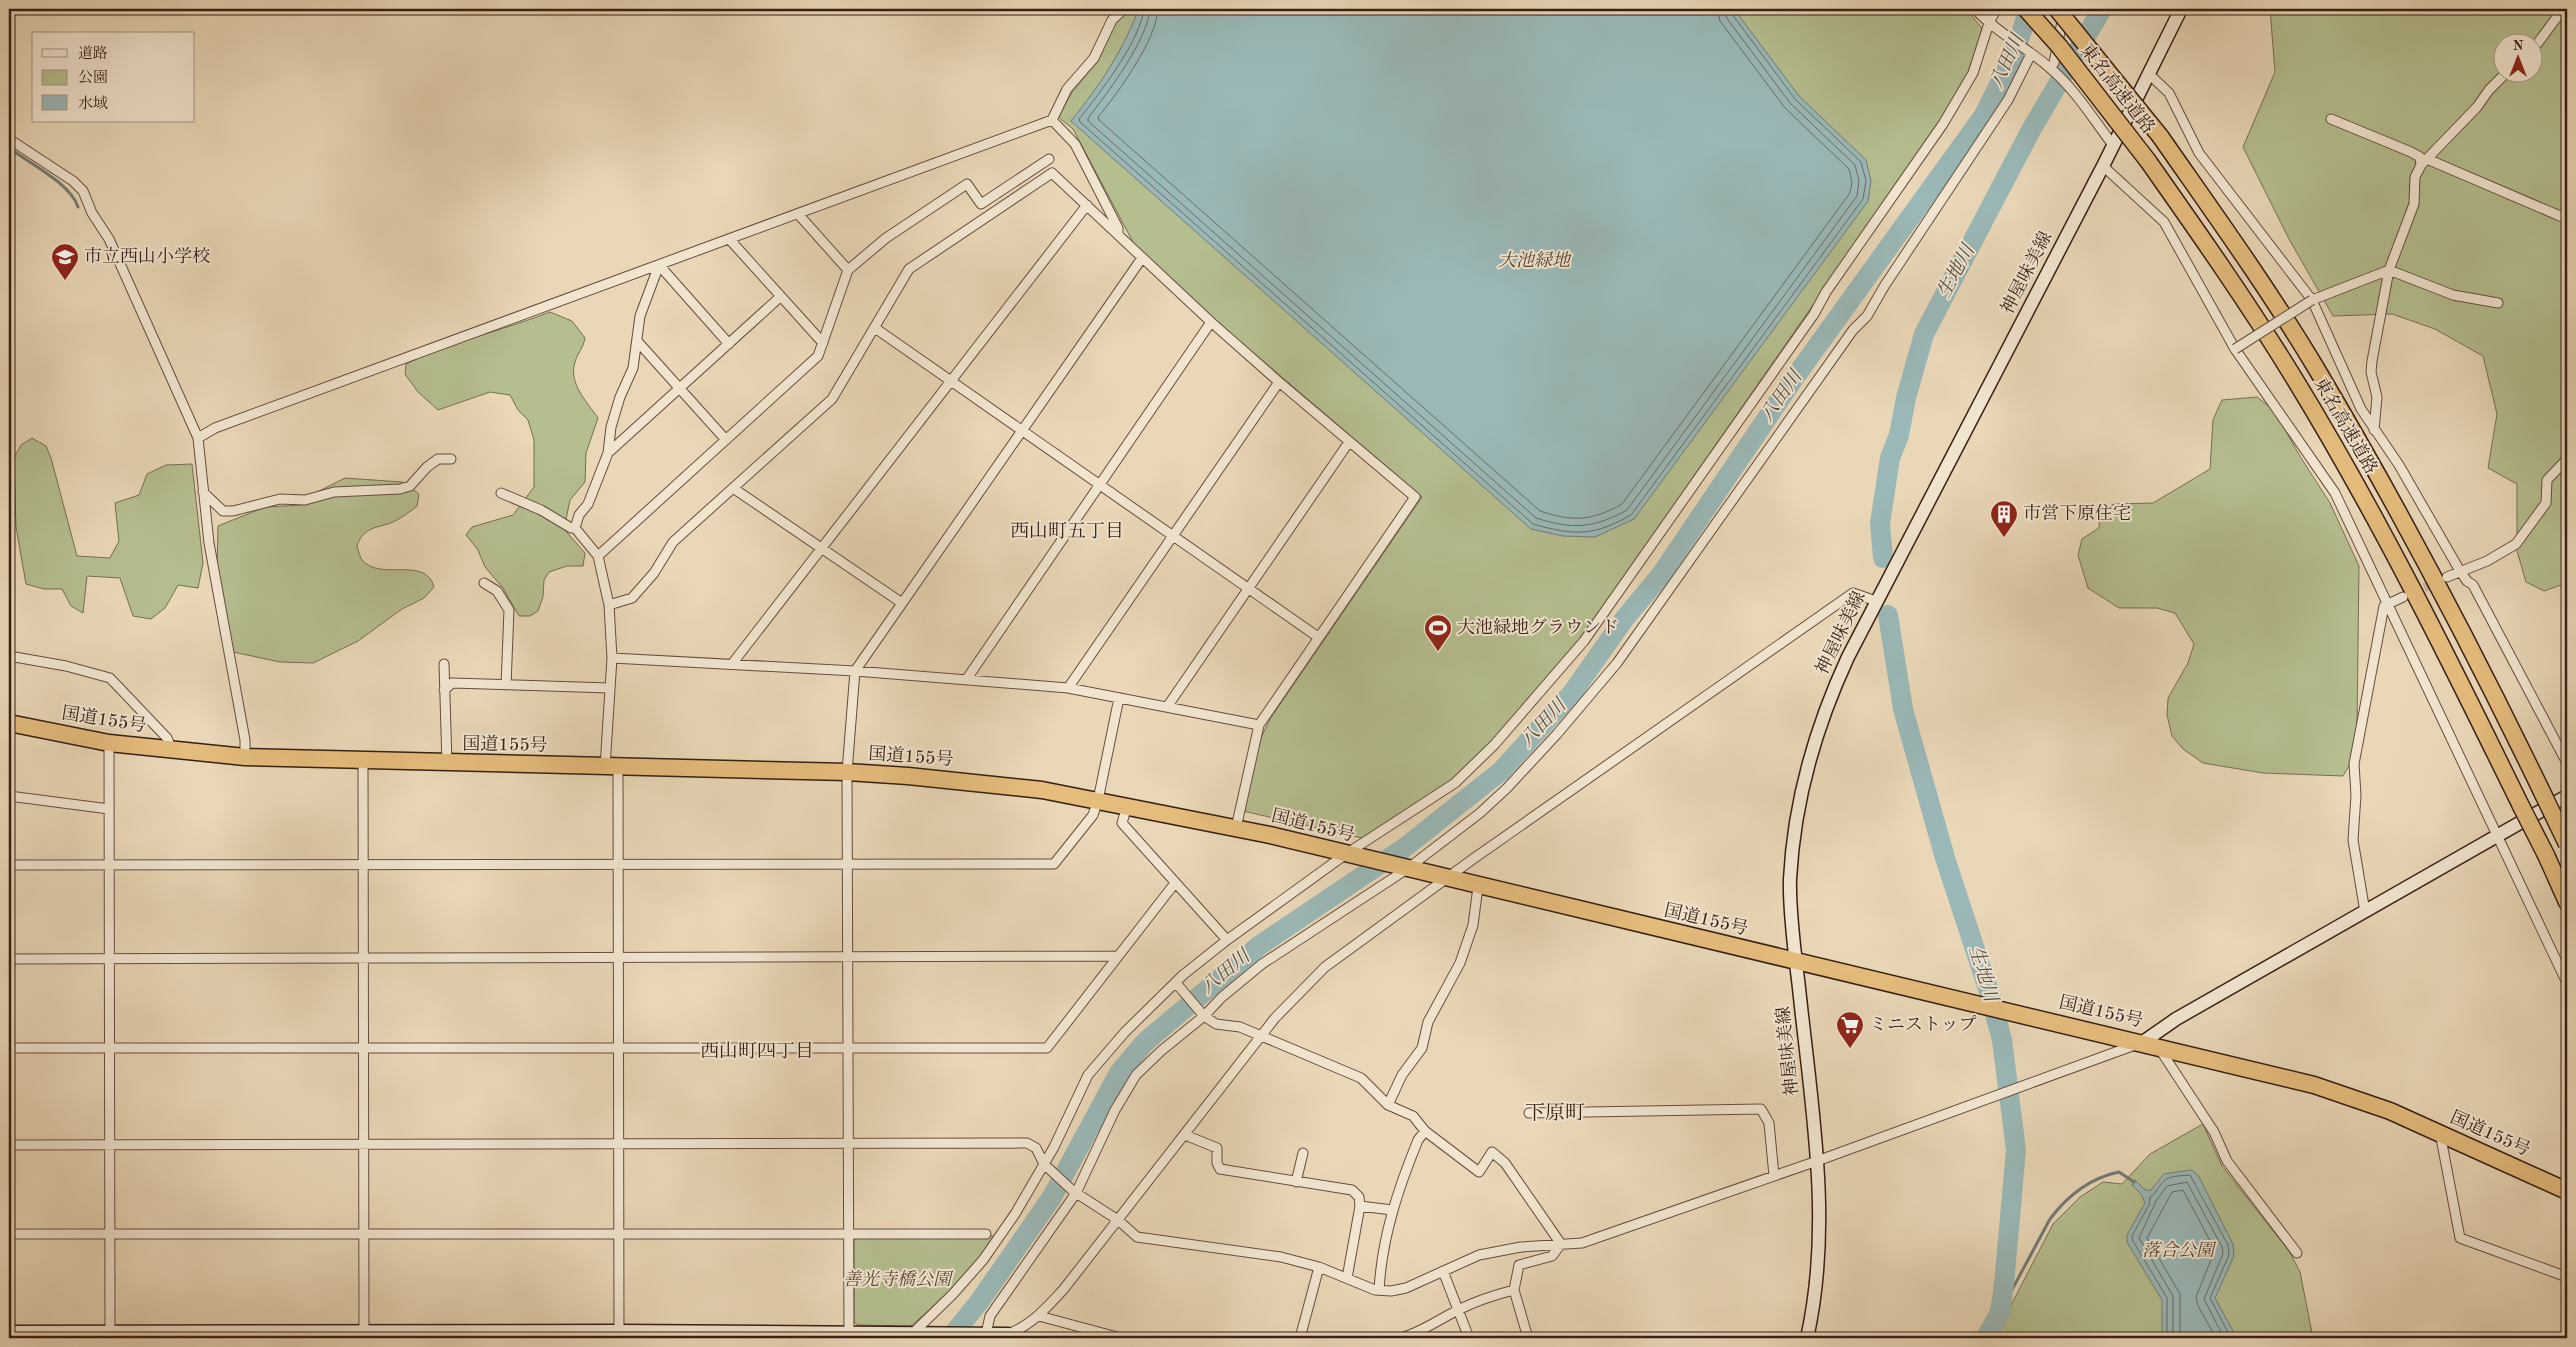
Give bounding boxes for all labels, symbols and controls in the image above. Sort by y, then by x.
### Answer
water label: 八田川 [1986,29,2029,92]
legend [32,32,195,122]
north arrow [2494,32,2544,82]
text: N [2513,39,2524,53]
street label: 東名高速道路 [2077,40,2159,137]
text: 道路 [78,45,108,62]
text: 公園 [78,69,108,86]
text: 水域 [78,95,108,112]
street label: 神屋味美線 [1997,228,2055,317]
water label: 生地川 [1933,240,1980,302]
school or university icon: 市立西山小学校 [50,242,80,281]
place label: 市立西山小学校 [84,246,210,266]
park label: 大池緑地 [1498,250,1572,270]
water label: 八田川 [1756,365,1807,426]
street label: 東名高速道路 [2310,374,2382,477]
building icon: 市営下原住宅 [1989,499,2019,538]
place label: 市営下原住宅 [2023,503,2131,523]
district label: 西山町五丁目 [1010,521,1124,542]
street label: 神屋味美線 [1811,588,1869,677]
sports icon: 大池緑地グラウンド [1423,613,1453,652]
place label: 大池緑地グラウンド [1457,617,1619,637]
water label: 八田川 [1516,694,1572,751]
street label: 国道155号 [60,702,148,736]
street label: 国道155号 [462,733,548,755]
street label: 国道155号 [868,743,954,769]
street label: 国道155号 [1269,805,1357,845]
street label: 国道155号 [1662,900,1750,938]
water label: 生地川 [1965,943,2002,1006]
water label: 八田川 [1197,945,1255,999]
street label: 国道155号 [2057,992,2145,1030]
street label: 神屋味美線 [1772,1005,1802,1097]
supermarket icon: ミニストップ [1835,1010,1865,1049]
place label: ミニストップ [1869,1015,1976,1034]
district label: 西山町四丁目 [700,1041,814,1062]
district label: 下原町 [1525,1102,1585,1124]
street label: 国道155号 [2447,1107,2533,1160]
park label: 落合公園 [2142,1240,2217,1260]
park label: 善光寺橋公園 [843,1269,954,1289]

